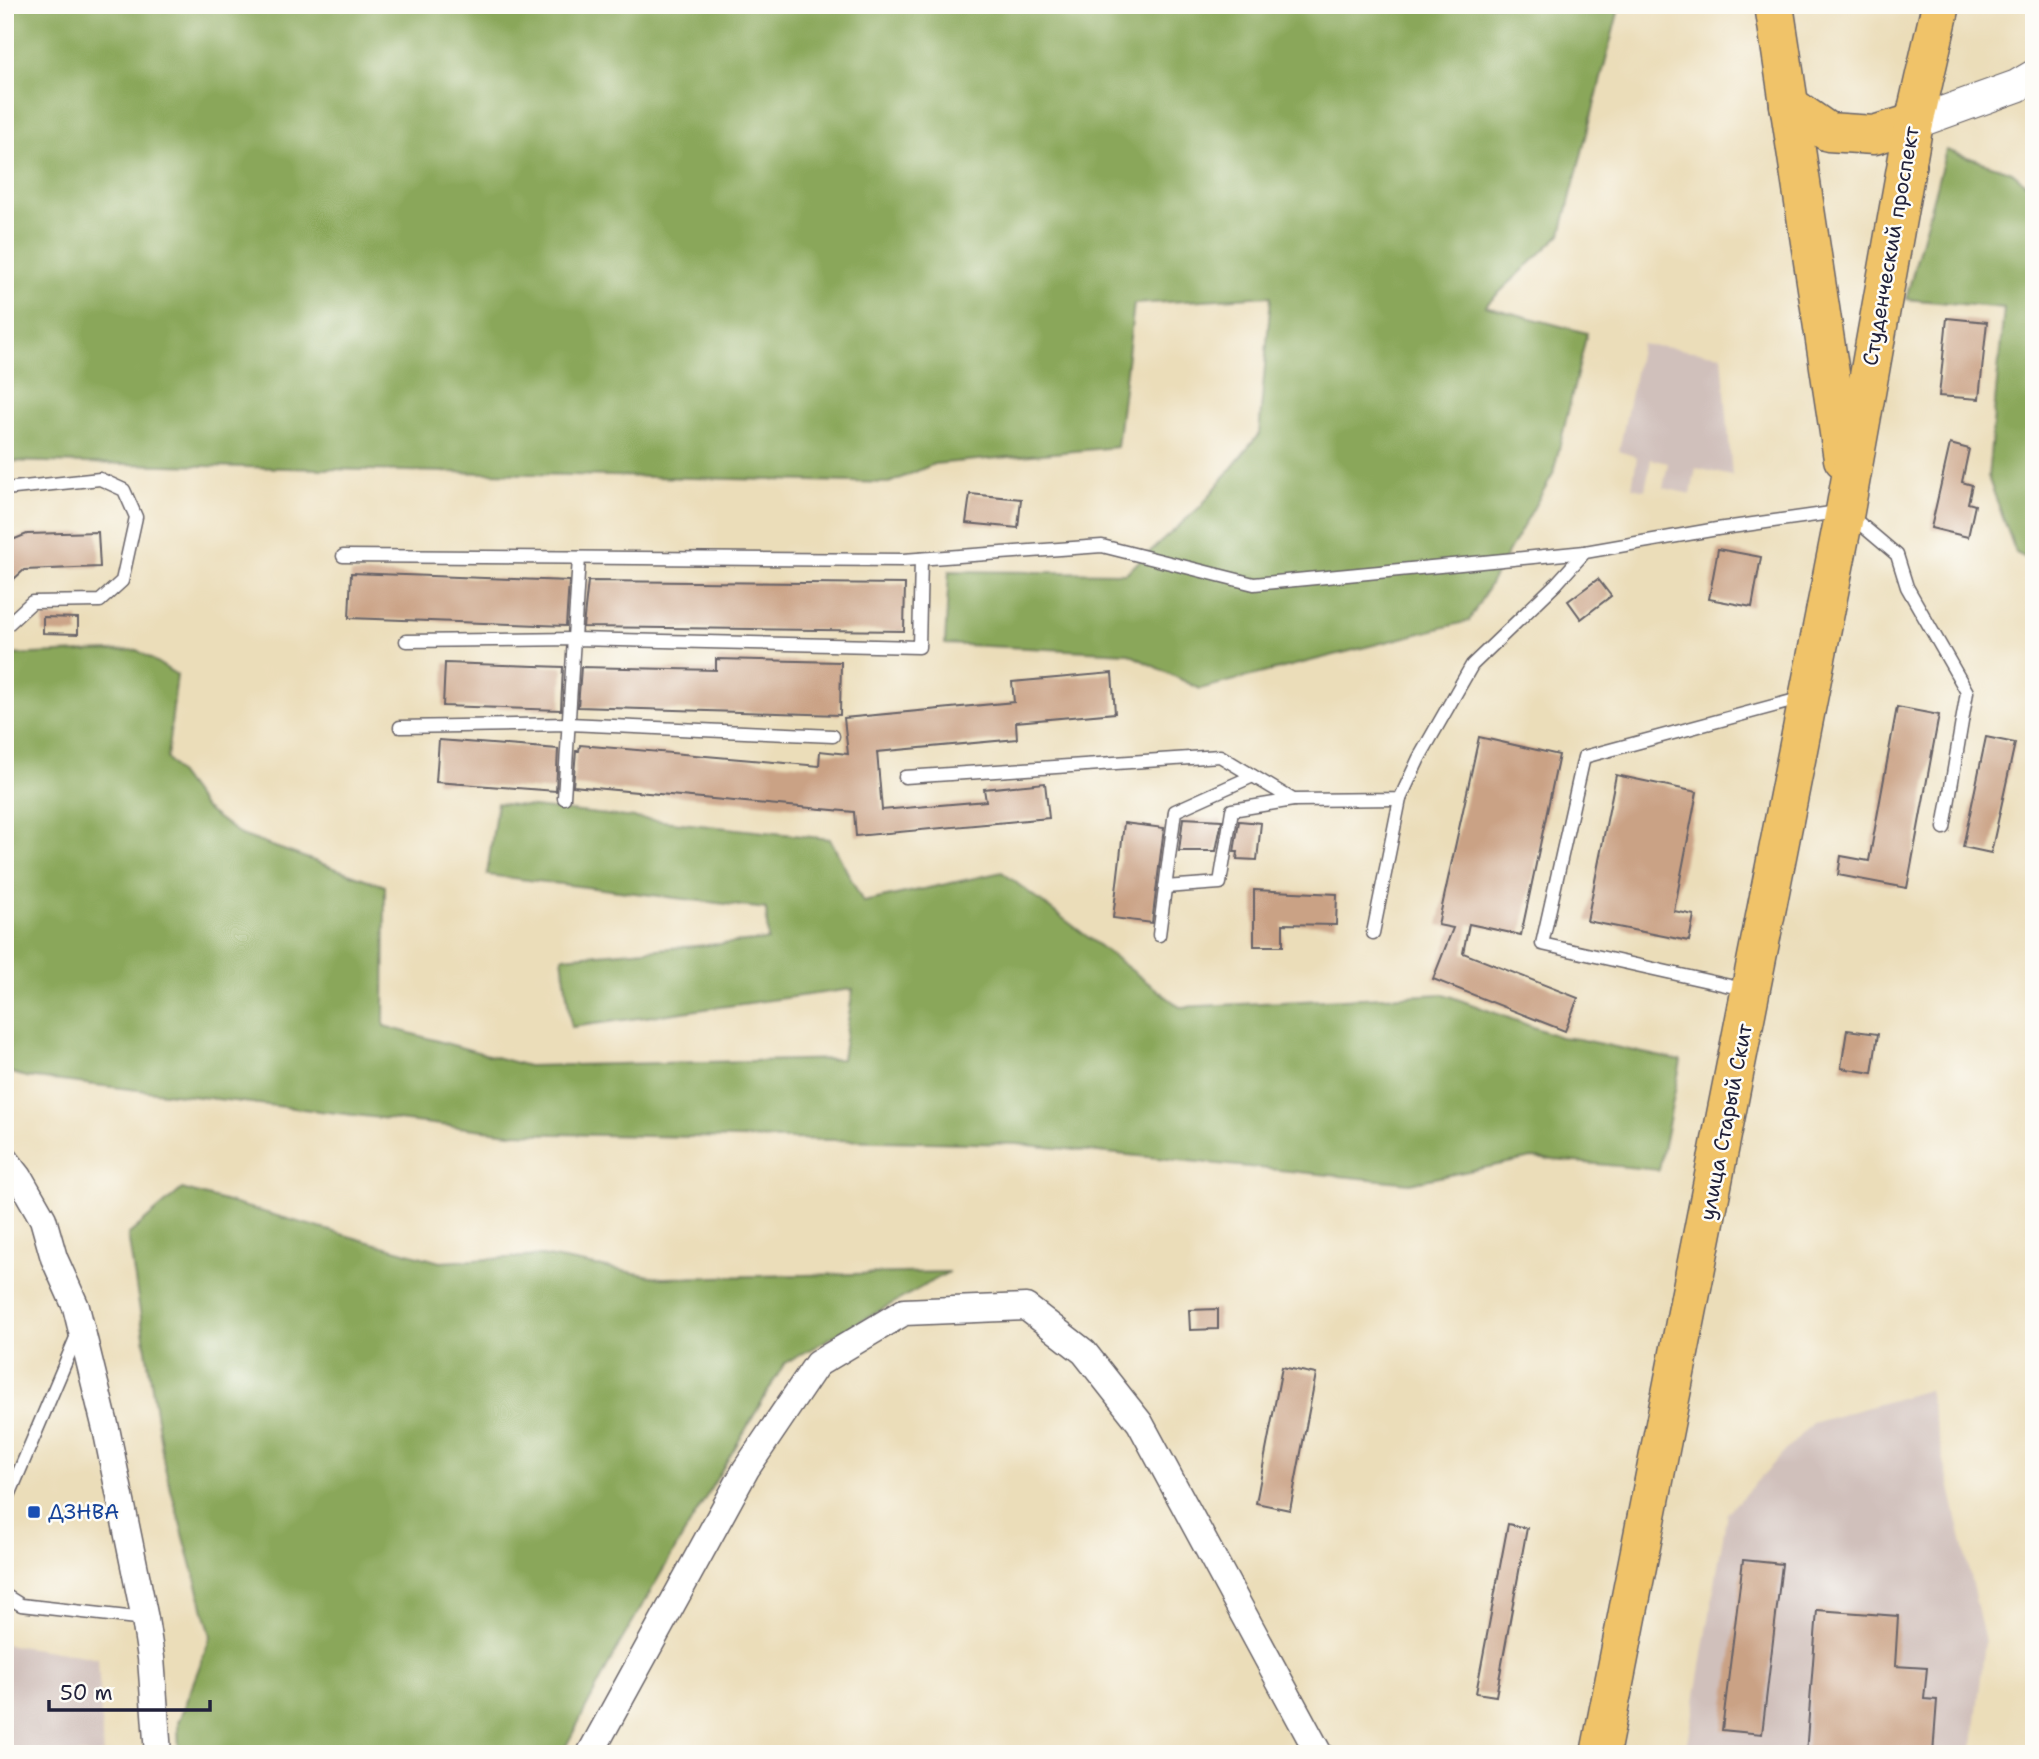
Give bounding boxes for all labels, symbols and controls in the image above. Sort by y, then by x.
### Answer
street label: Студенческий проспект [1856,124,1926,368]
street label: улица Старый Скит [1693,1021,1759,1223]
place label: ДЗНВА [48,1498,119,1526]
marker: ДЗНВА [26,1504,42,1520]
scale bar [49,1668,210,1712]
text: 50 m [60,1679,113,1707]

